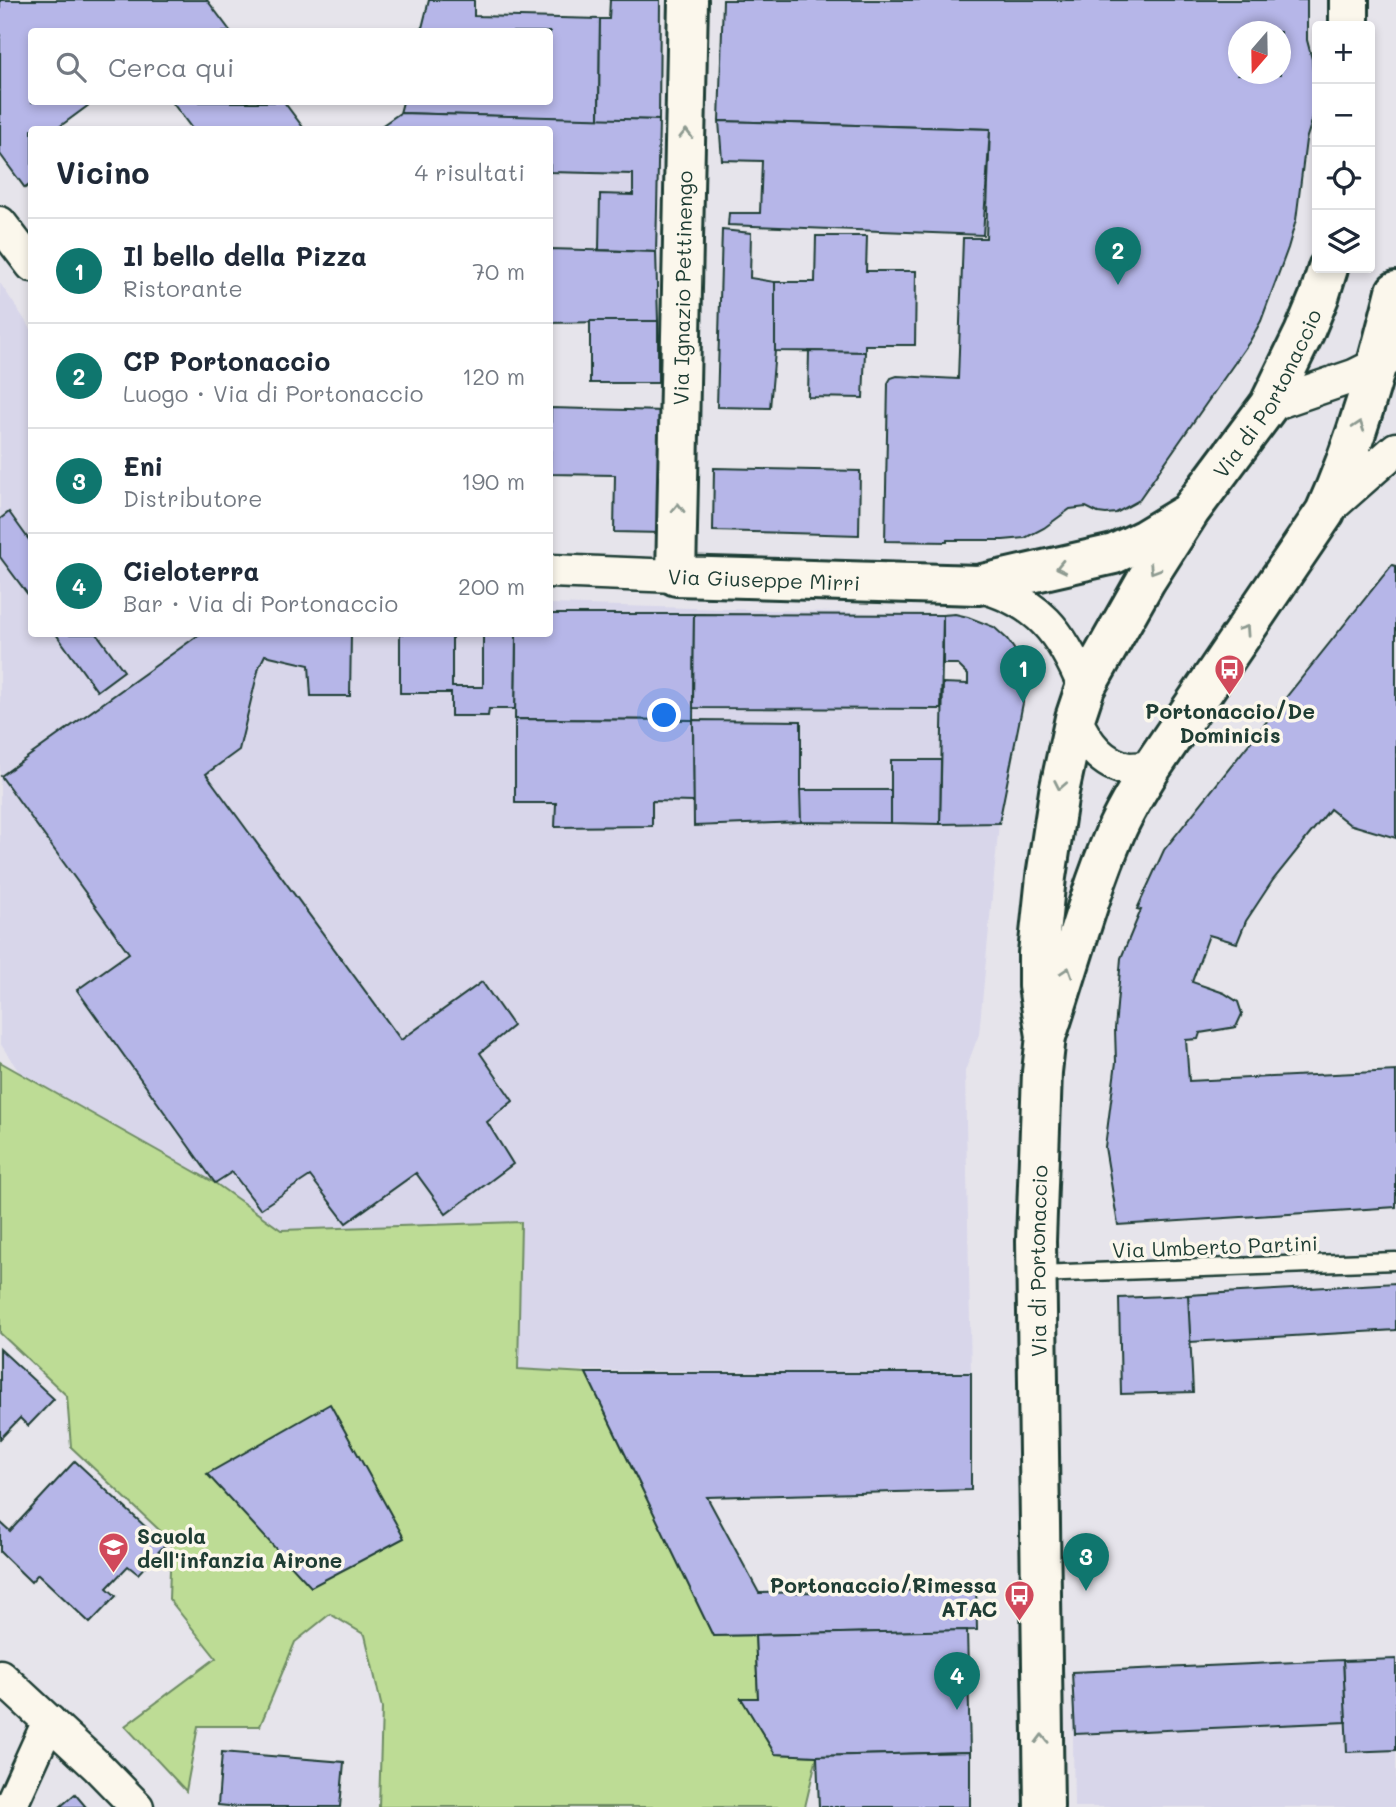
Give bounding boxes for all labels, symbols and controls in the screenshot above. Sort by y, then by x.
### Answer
north arrow [1228,21,1291,84]
map controls [1312,21,1375,273]
button: + [1312,21,1375,84]
search box [28,28,553,105]
icon: search [52,48,90,86]
text: Cerca qui [108,50,234,84]
button: − [1312,84,1375,147]
one-way arrow [678,128,693,139]
button: locate [1312,147,1375,210]
text: Vicino [56,152,150,192]
text: 4 risultati [414,157,525,187]
street label: Via Ignazio Pettinengo [666,170,698,406]
button: layers [1312,210,1375,273]
pin: 2 [1095,227,1141,285]
text: Il bello della Pizza [123,239,367,273]
text: 1 [74,256,84,286]
text: 70 m [472,256,525,286]
text: Ristorante [123,273,243,303]
street label: Via di Portonaccio [1206,305,1326,483]
text: CP Portonaccio [123,344,330,378]
text: 2 [73,361,85,391]
text: 120 m [462,361,525,391]
text: Luogo · Via di Portonaccio [123,378,423,408]
one-way arrow [1351,421,1366,433]
text: Eni [123,449,163,483]
text: 3 [72,466,86,496]
text: 190 m [461,466,525,496]
text: Distributore [123,483,263,513]
one-way arrow [670,502,685,513]
text: Cieloterra [123,554,259,588]
one-way arrow [1055,559,1067,573]
one-way arrow [1149,561,1162,574]
street label: Via Giuseppe Mirri [667,562,861,596]
text: 4 [72,571,86,601]
text: 200 m [458,571,525,601]
text: Bar · Via di Portonaccio [123,588,398,618]
one-way arrow [1237,625,1249,638]
pin: 1 [1000,645,1046,703]
bus stop icon: Portonaccio/De Dominicis [1213,653,1247,697]
place label: Portonaccio/De Dominicis [1145,697,1315,748]
your location [647,698,681,732]
one-way arrow [1054,779,1069,791]
one-way arrow [1059,966,1074,978]
street label: Via di Portonaccio [1022,1165,1052,1357]
street label: Via Umberto Partini [1112,1229,1318,1263]
place label: Scuola dell'infanzia Airone [137,1522,342,1573]
school or university icon: Scuola dell'infanzia Airone [97,1530,131,1574]
pin: 3 [1063,1533,1109,1591]
place label: Portonaccio/Rimessa ATAC [770,1571,997,1622]
bus stop icon: Portonaccio/Rimessa ATAC [1003,1579,1037,1623]
pin: 4 [934,1652,980,1710]
one-way arrow [1035,1733,1050,1744]

